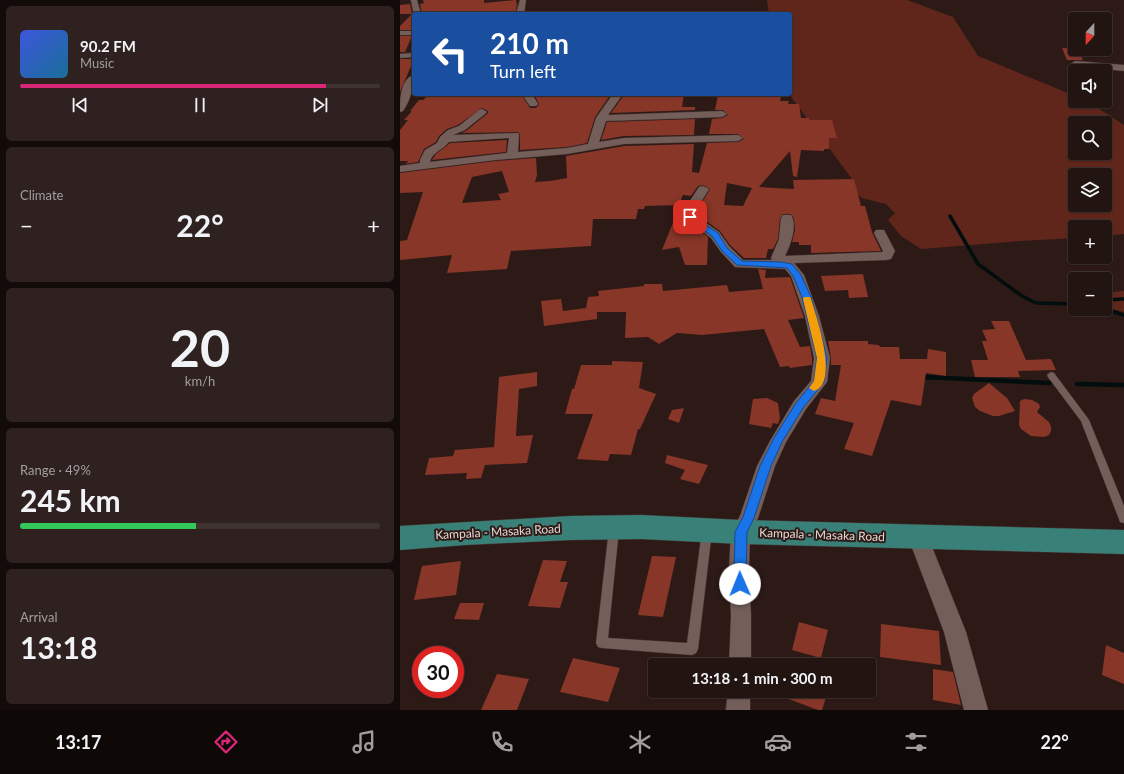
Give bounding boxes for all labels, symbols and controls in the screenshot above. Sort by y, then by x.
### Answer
north arrow [1068,12,1112,56]
map controls [1068,12,1112,316]
text: 210 m [490,26,569,60]
icon: left [424,28,476,80]
text: 90.2 FM [80,37,136,55]
text: Music [80,55,114,71]
text: Turn left [490,60,556,82]
button: sound [1068,64,1112,108]
icon: previous [69,94,91,116]
icon: pause [189,94,211,116]
icon: next [309,94,331,116]
button: search [1068,116,1112,160]
button: layers [1068,168,1112,212]
text: Climate [20,187,63,203]
pin [673,200,707,234]
icon: arrive [679,206,701,228]
text: 22° [176,207,224,243]
text: − [20,212,33,239]
text: + [367,212,380,239]
button: + [1068,220,1112,264]
button: − [1068,272,1112,316]
text: 20 [170,316,230,378]
text: km/h [185,373,215,389]
text: Range · 49% [20,462,91,478]
text: 245 km [20,482,121,518]
street label: Kampala - Masaka Road [435,521,561,542]
street label: Kampala - Masaka Road [759,525,885,544]
position arrow [719,563,761,605]
text: Arrival [20,609,57,625]
text: 13:18 [20,629,97,665]
speed limit sign: 30 [412,646,464,698]
text: 13:18 · 1 min · 300 m [692,669,832,687]
icon: directions [212,728,240,756]
icon: music [350,728,378,756]
icon: phone [488,728,516,756]
icon: climate [626,728,654,756]
icon: car [764,728,792,756]
icon: filters [902,728,930,756]
text: 13:17 [55,731,101,753]
text: 22° [1040,731,1069,753]

